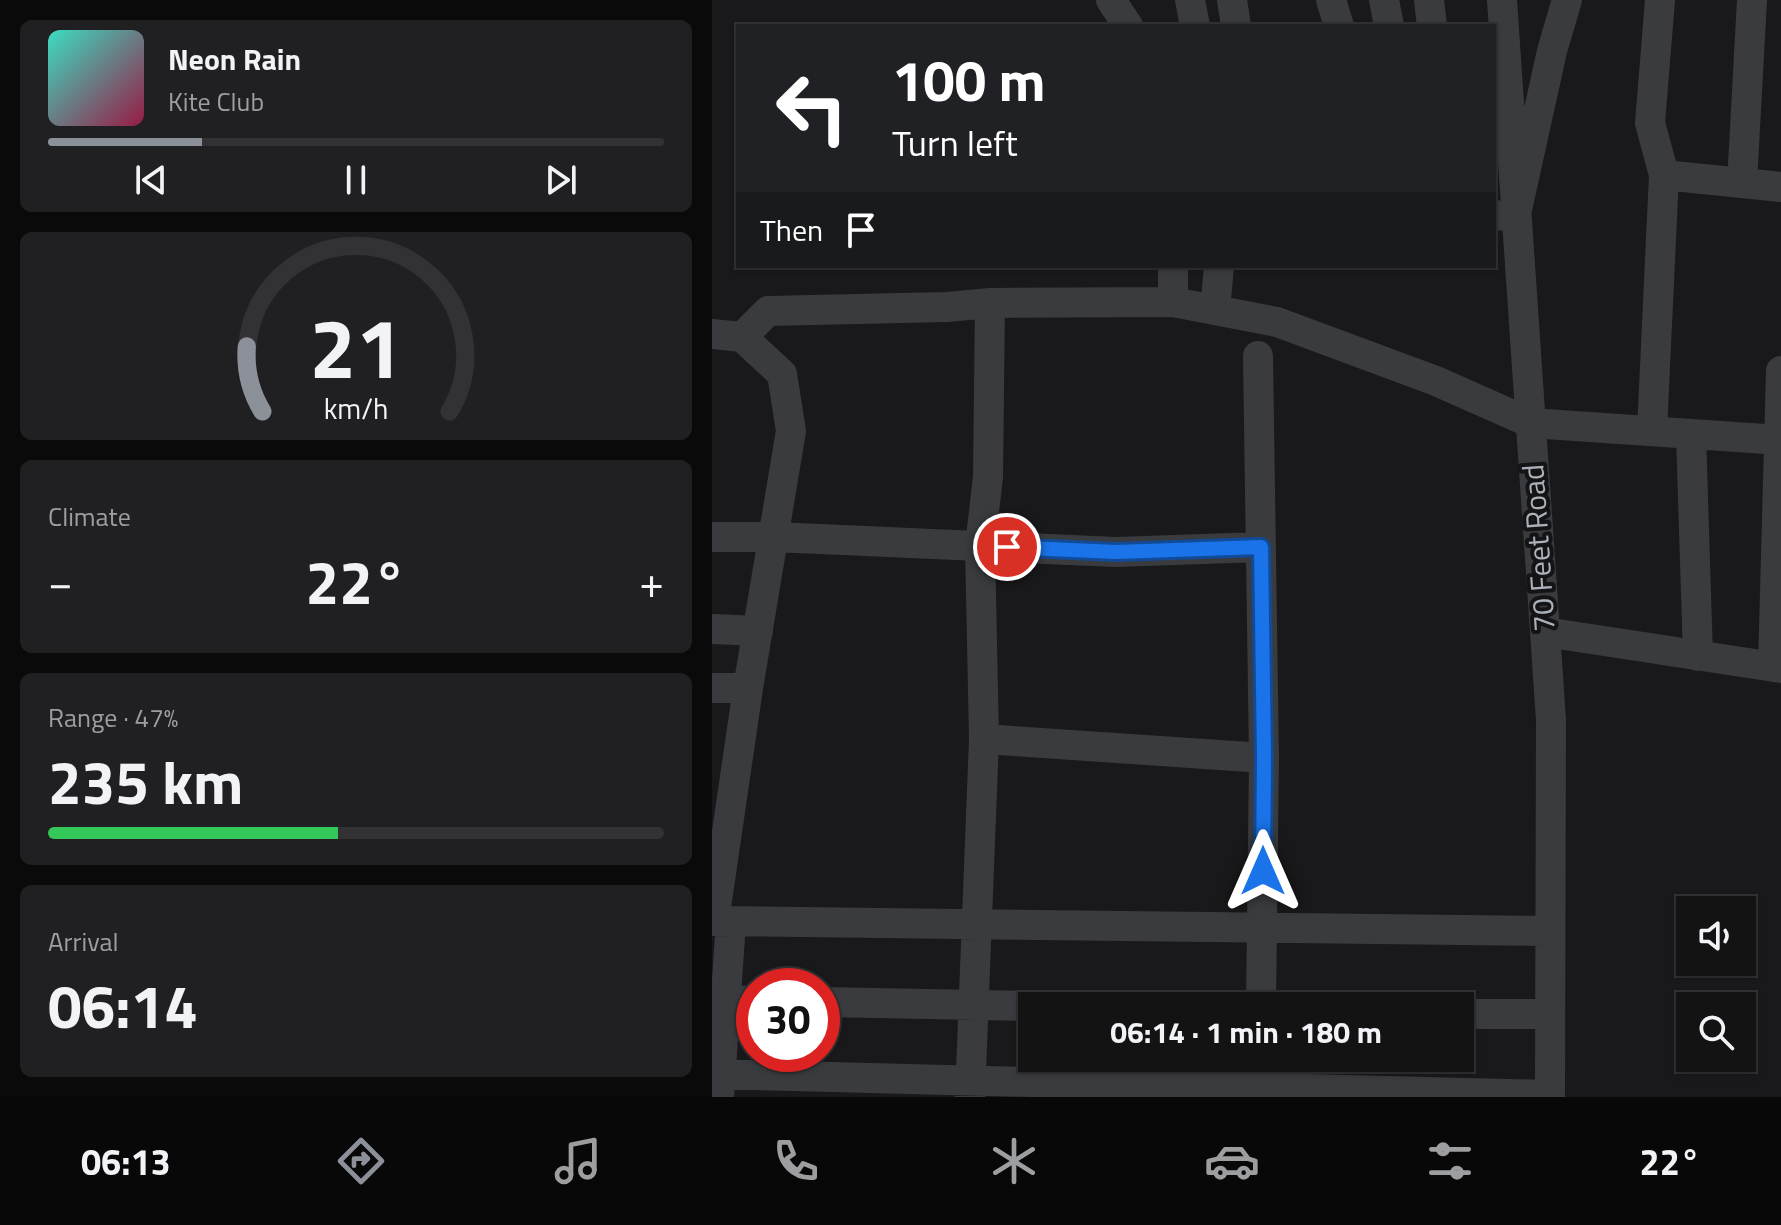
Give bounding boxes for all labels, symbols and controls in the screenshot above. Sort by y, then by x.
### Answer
text: Neon Rain [168,36,301,82]
text: 100 m [892,38,1045,123]
icon: left [760,56,864,160]
text: Kite Club [168,82,264,121]
text: Turn left [892,115,1018,170]
icon: previous [129,158,173,202]
icon: pause [334,158,378,202]
icon: next [539,158,583,202]
text: Then [760,207,823,253]
icon: arrive [839,208,883,252]
text: 21 [309,284,403,410]
text: km/h [324,387,388,430]
street label: 70 Feet Road [1509,463,1567,633]
text: Climate [48,497,131,536]
pin [973,513,1041,581]
icon: arrive [985,525,1029,569]
text: 22° [306,536,406,627]
text: − [48,548,73,615]
text: + [639,548,664,615]
text: Range · 47% [48,698,178,737]
text: 235 km [48,736,243,827]
position arrow [1221,829,1305,913]
map controls [1676,896,1756,1072]
button: sound [1676,896,1756,976]
text: Arrival [48,922,119,961]
text: 06:14 [48,960,198,1051]
speed limit sign: 30 [736,968,840,1072]
button: search [1676,992,1756,1072]
text: 06:14 · 1 min · 180 m [1110,1009,1382,1055]
icon: directions [333,1133,389,1189]
icon: music [550,1133,606,1189]
icon: phone [768,1133,824,1189]
icon: climate [986,1133,1042,1189]
icon: car [1204,1133,1260,1189]
icon: filters [1422,1133,1478,1189]
text: 06:13 [81,1134,171,1189]
text: 22° [1640,1134,1700,1189]

